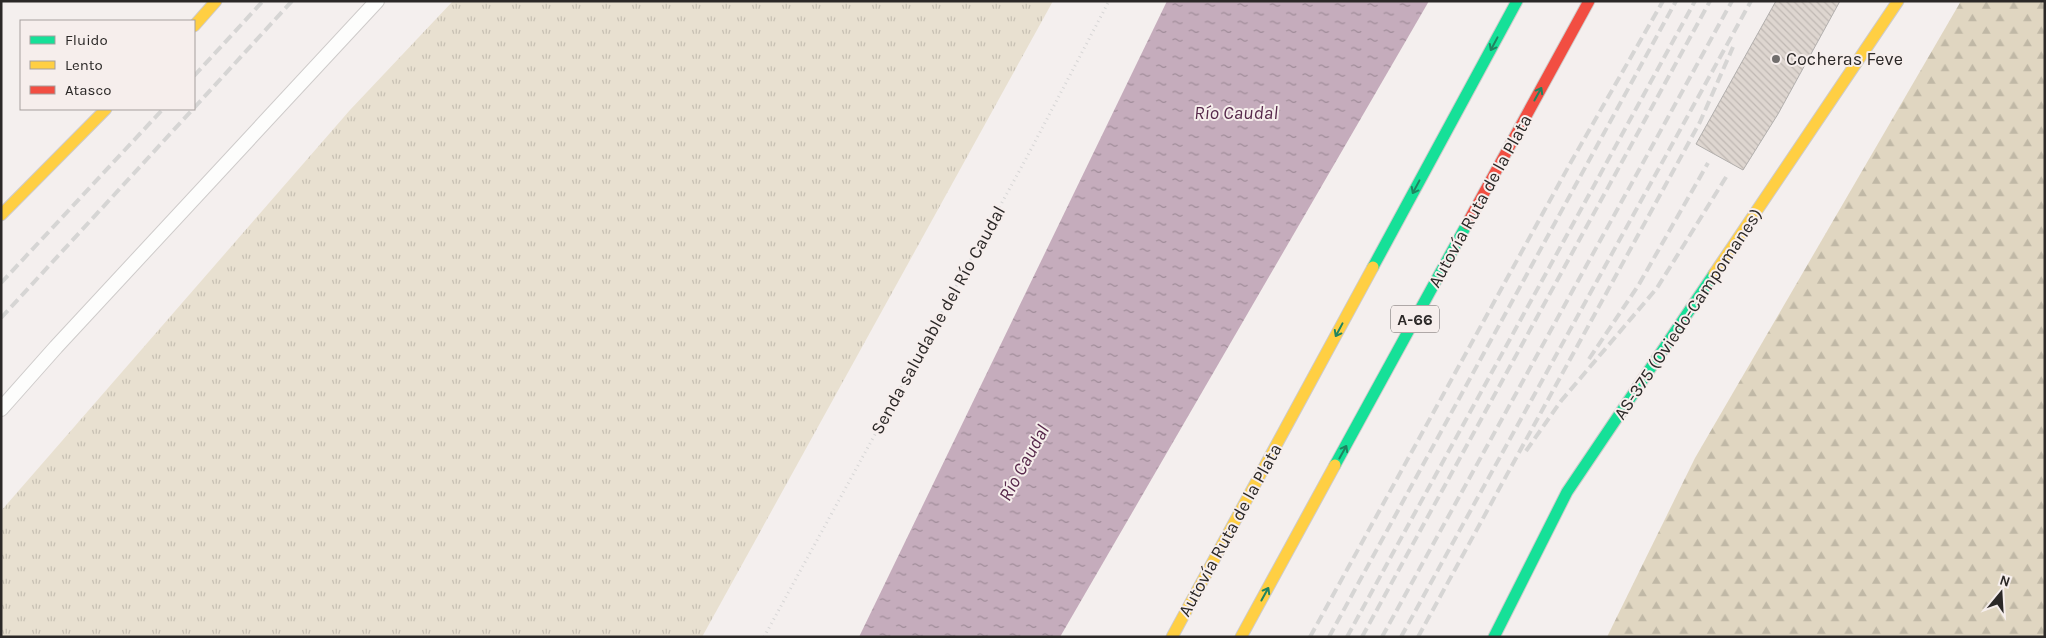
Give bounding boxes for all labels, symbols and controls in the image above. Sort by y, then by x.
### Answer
legend [20,20,195,110]
text: Fluido [65,31,108,49]
one-way arrow [1488,36,1498,51]
place label: Cocheras Feve [1786,48,1903,70]
marker: Cocheras Feve [1770,53,1782,65]
text: Lento [65,56,103,74]
text: Atasco [65,81,111,99]
one-way arrow [1533,86,1543,101]
water label: Río Caudal [1194,102,1278,124]
street label: Autovía Ruta de la Plata [1423,111,1537,291]
one-way arrow [1411,179,1420,194]
street label: Senda saludable del Río Caudal [866,202,1010,438]
street label: AS-375 (Oviedo-Campomanes) [1609,204,1767,424]
road number: A-66 [1391,306,1439,332]
one-way arrow [1333,322,1343,336]
water label: Río Caudal [994,421,1054,505]
street label: Autovía Ruta de la Plata [1173,440,1287,620]
one-way arrow [1338,444,1348,459]
north arrow [1976,568,2026,618]
text: N [1997,571,2012,591]
one-way arrow [1261,587,1270,602]

